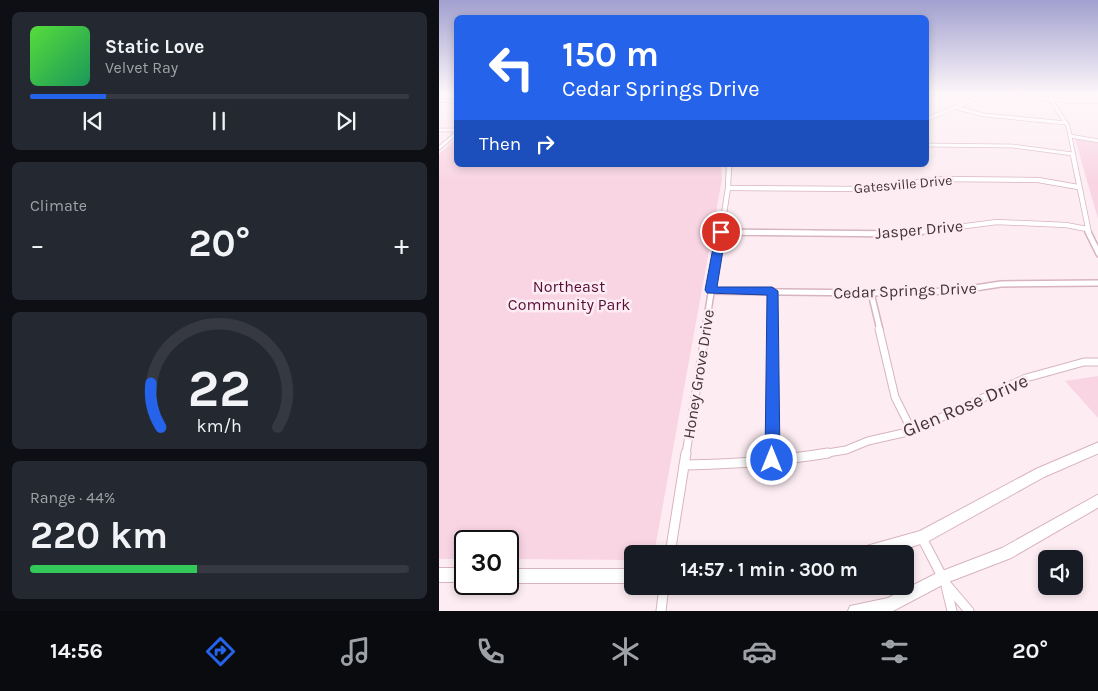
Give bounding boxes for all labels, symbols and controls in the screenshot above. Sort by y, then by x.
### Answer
text: 150 m [562,34,659,75]
icon: left [479,35,544,100]
text: Static Love [105,36,204,58]
text: Velvet Ray [105,58,178,77]
text: Cedar Springs Drive [562,76,760,102]
icon: previous [79,107,107,135]
icon: pause [205,107,233,135]
icon: next [332,107,360,135]
icon: right [531,130,559,158]
text: Then [479,133,521,155]
street label: Gatesville Drive [853,172,953,197]
text: Climate [30,196,87,215]
pin [700,211,742,253]
street label: Jasper Drive [874,216,964,243]
icon: arrive [707,218,735,246]
text: 20° [189,221,250,266]
text: − [30,228,45,261]
text: + [394,228,409,261]
park label: Northeast Community Park [508,277,630,314]
street label: Cedar Springs Drive [833,278,977,303]
street label: Honey Grove Drive [679,308,718,440]
text: 22 [188,358,251,419]
street label: Glen Rose Drive [899,370,1031,442]
text: km/h [197,416,242,437]
position arrow [745,433,797,485]
text: Range · 44% [30,488,115,507]
text: 220 km [30,513,168,558]
speed limit sign: 30 [454,530,519,595]
map controls [1038,550,1083,595]
button: sound [1038,550,1083,595]
text: 14:57 · 1 min · 300 m [680,559,858,581]
icon: directions [203,634,238,669]
icon: music [338,634,373,669]
icon: phone [473,634,508,669]
icon: climate [608,634,643,669]
icon: car [742,634,777,669]
icon: filters [877,634,912,669]
text: 14:56 [50,638,103,664]
text: 20° [1012,638,1048,664]

